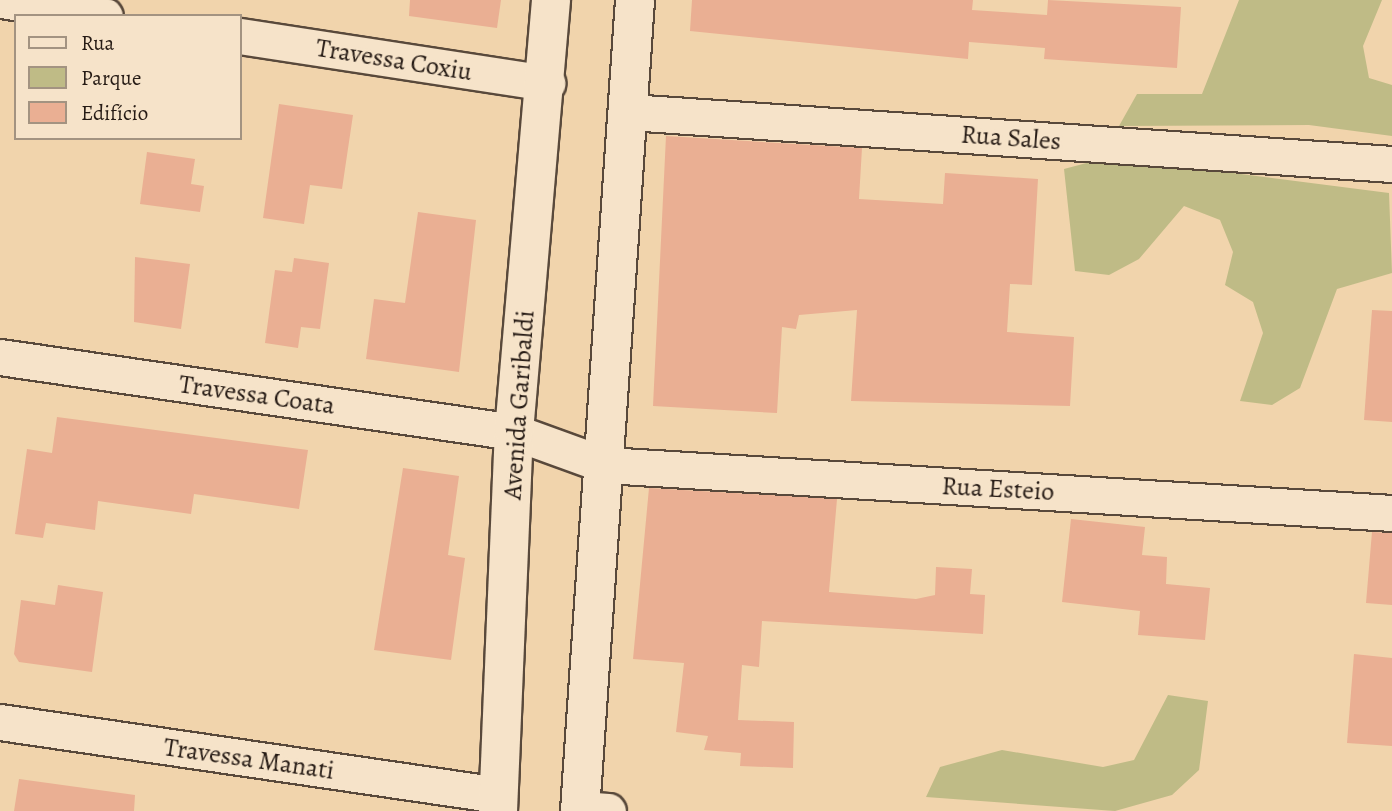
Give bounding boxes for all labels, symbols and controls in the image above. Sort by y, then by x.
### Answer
legend [14,14,242,140]
text: Rua [81,29,114,57]
street label: Travessa Coxiu [314,32,474,88]
text: Parque [81,64,141,92]
text: Edifício [81,99,148,127]
street label: Rua Sales [960,119,1062,157]
street label: Avenida Garibaldi [497,309,541,501]
street label: Travessa Coata [177,369,337,421]
street label: Rua Esteio [941,470,1055,508]
street label: Travessa Manati [162,732,336,786]

